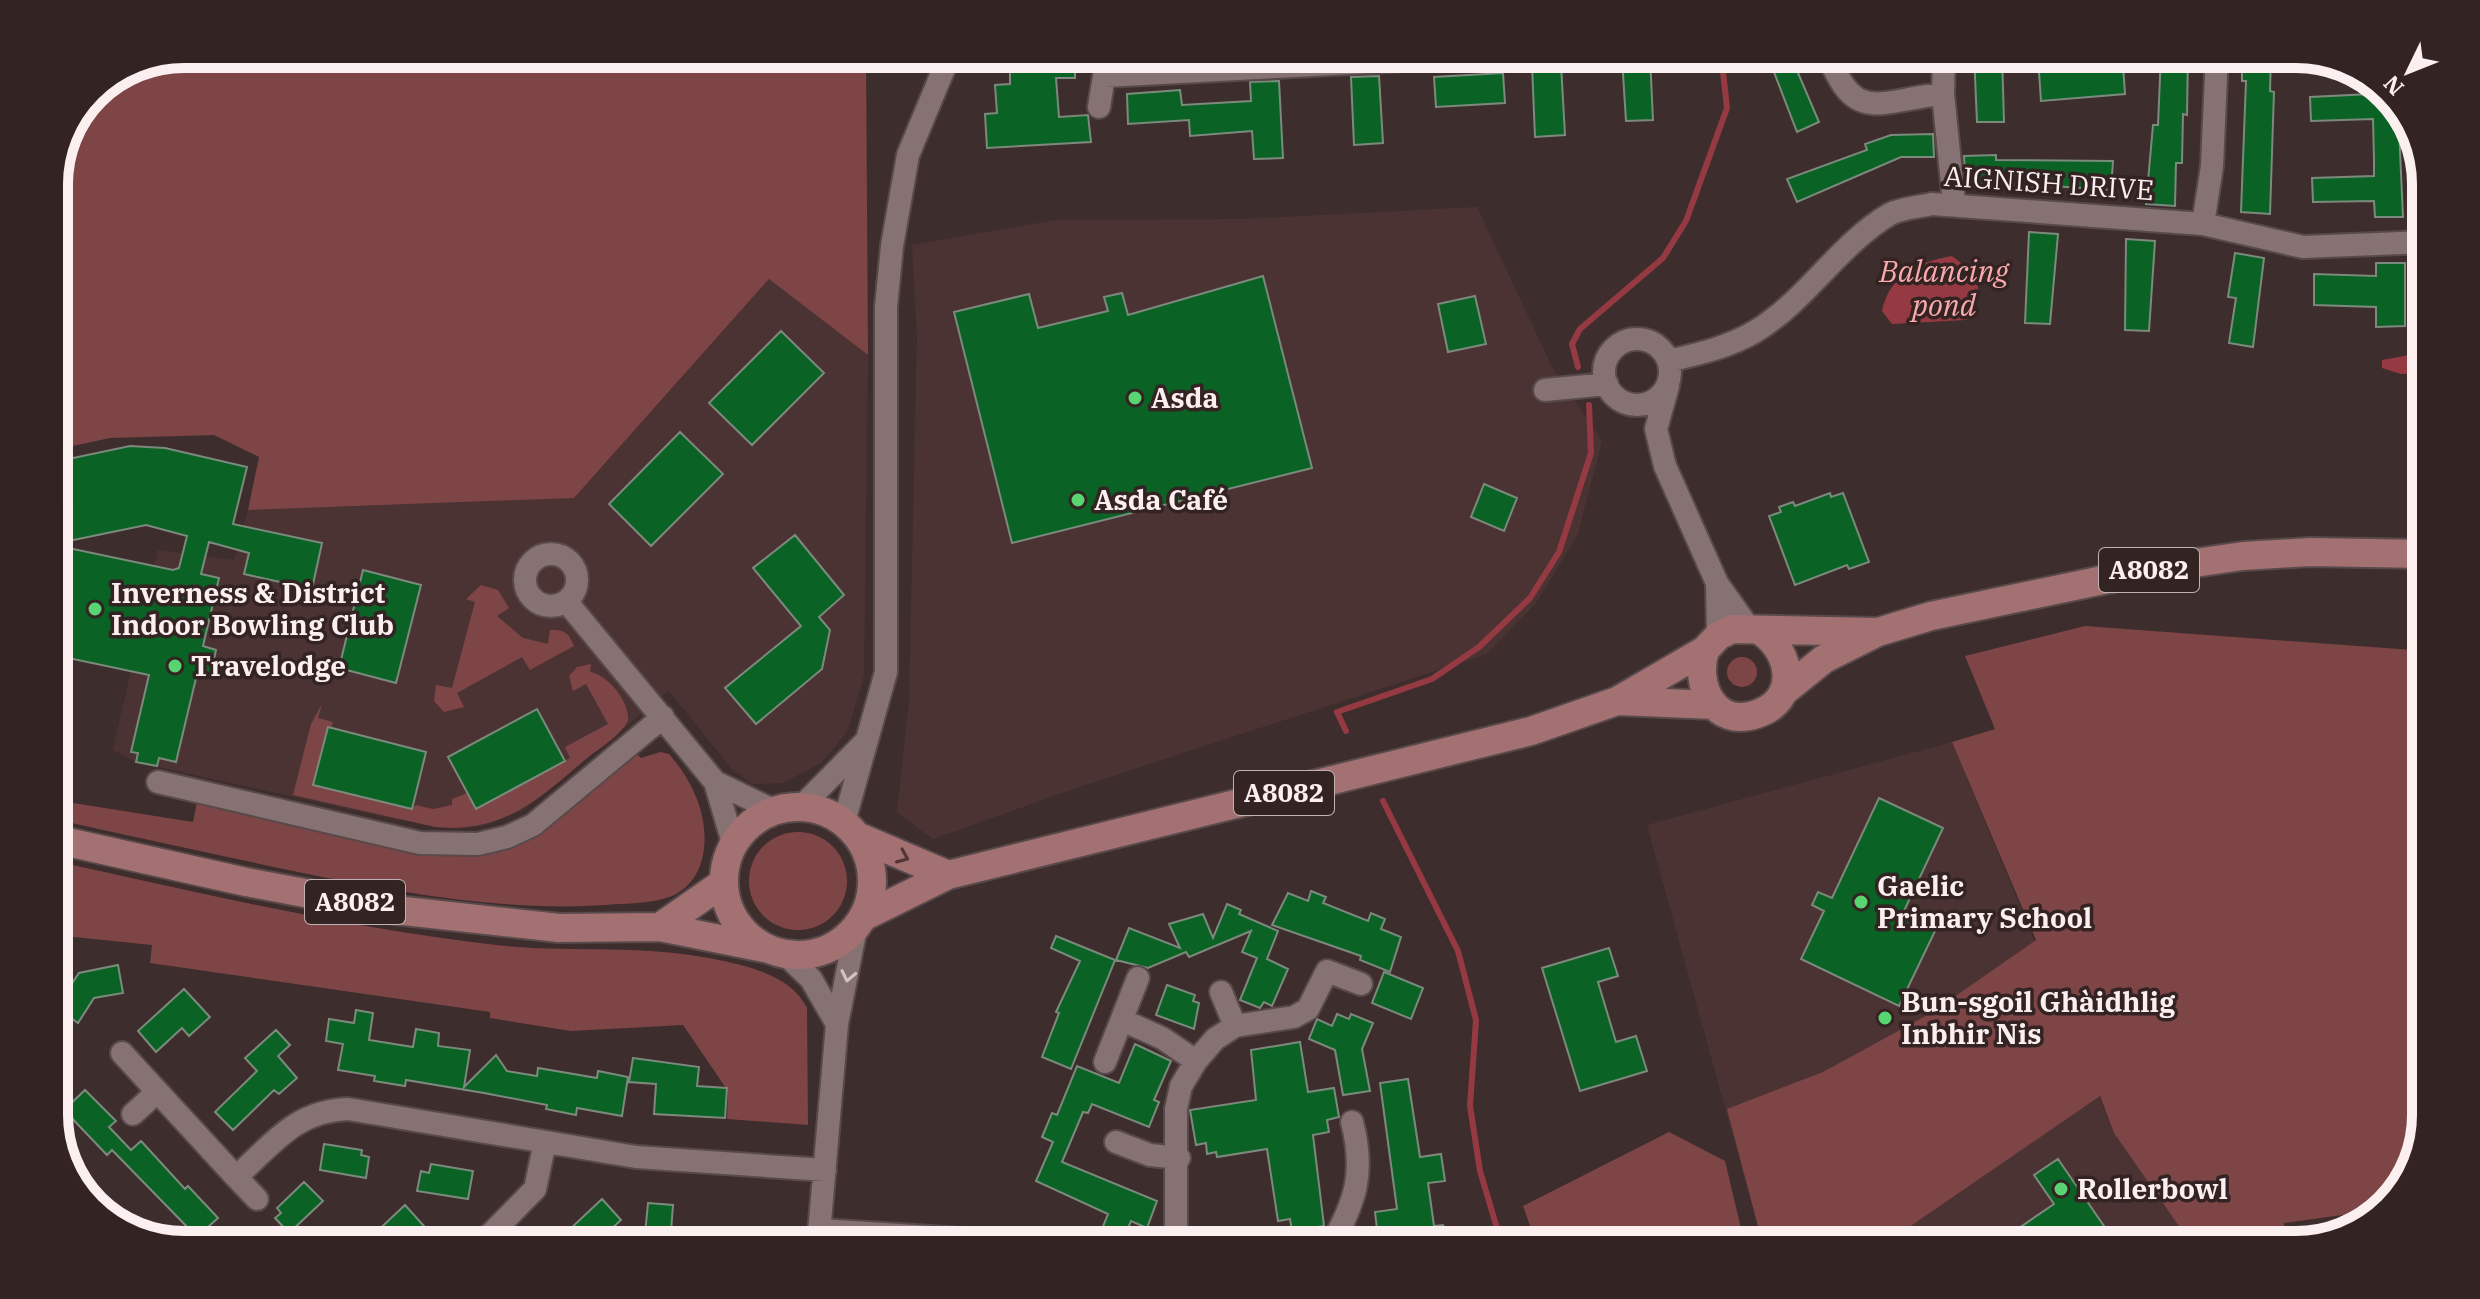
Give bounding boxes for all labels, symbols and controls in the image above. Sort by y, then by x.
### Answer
north arrow [2368,32,2448,112]
text: N [2376,70,2410,102]
street label: AIGNISH DRIVE [1943,157,2155,208]
water label: Balancing pond [1878,251,2010,324]
place label: Asda [1151,379,1218,416]
marker: Asda [1126,389,1144,407]
place label: Asda Café [1094,481,1228,518]
marker: Asda Café [1069,491,1087,509]
road number: A8082 [2099,548,2199,592]
place label: Inverness & District Indoor Bowling Club [111,574,394,643]
marker: Inverness & District Indoor Bowling Club [86,600,104,618]
place label: Travelodge [191,647,346,684]
marker: Travelodge [166,657,184,675]
road number: A8082 [1234,771,1334,815]
one-way arrow [895,847,909,863]
place label: Gaelic Primary School [1877,867,2092,936]
road number: A8082 [305,880,405,924]
marker: Gaelic Primary School [1852,893,1870,911]
one-way arrow [840,969,857,983]
place label: Bun-sgoil Ghàidhlig Inbhir Nis [1901,983,2176,1052]
marker: Bun-sgoil Ghàidhlig Inbhir Nis [1876,1009,1894,1027]
place label: Rollerbowl [2077,1170,2228,1207]
marker: Rollerbowl [2052,1180,2070,1198]

